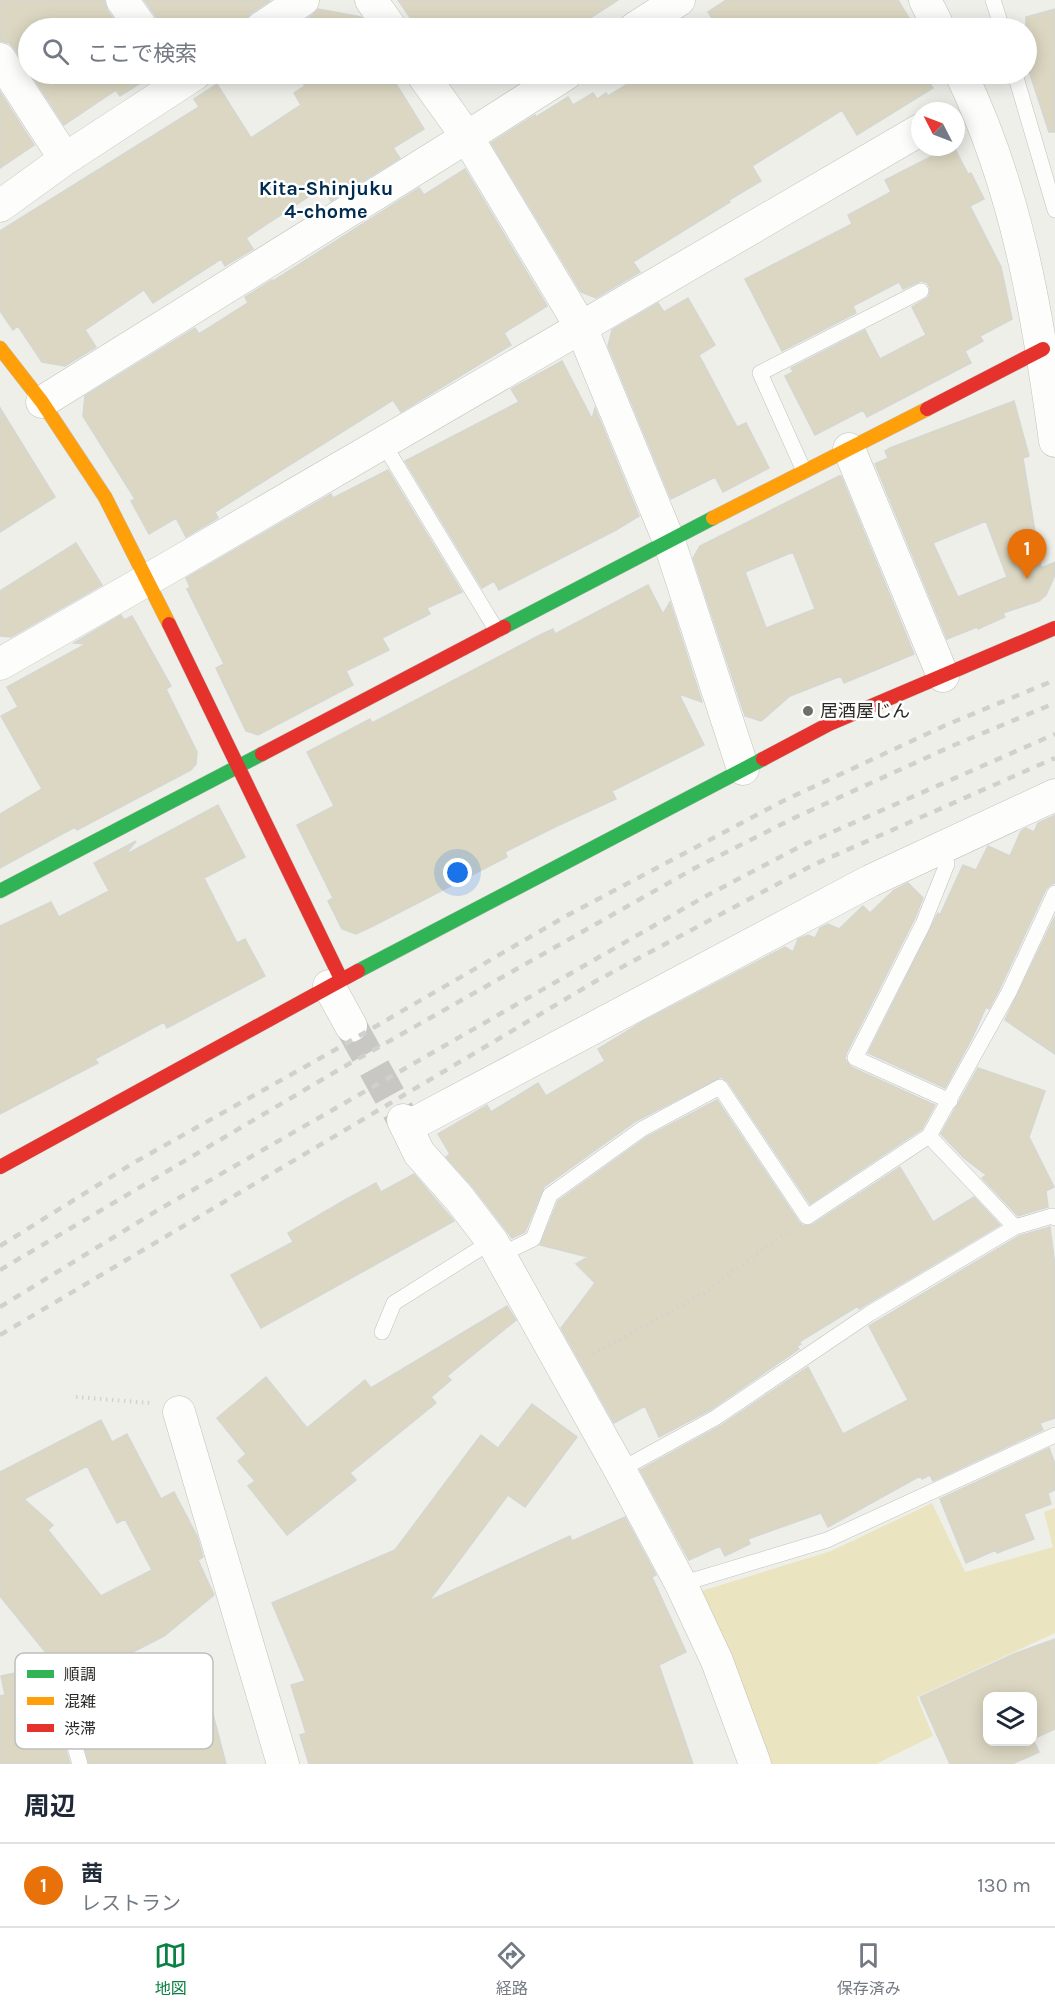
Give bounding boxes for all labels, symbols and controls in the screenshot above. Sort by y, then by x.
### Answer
search box [18,18,1037,84]
icon: search [39,35,72,68]
text: ここで検索 [87,41,197,67]
north arrow [911,102,965,156]
district label: Kita-Shinjuku 4-chome [259,177,393,223]
pin: 1 [1008,530,1046,579]
place label: 居酒屋じん [820,700,910,722]
marker: 居酒屋じん [801,704,815,718]
your location [443,858,472,887]
legend [15,1653,213,1749]
text: 順調 [64,1665,96,1684]
text: 混雑 [64,1692,96,1711]
map controls [983,1692,1037,1746]
button: layers [983,1692,1037,1746]
text: 渋滞 [64,1719,96,1738]
text: 周辺 [24,1791,76,1822]
text: 茜 [81,1861,103,1887]
text: 1 [40,1874,47,1897]
text: 130 m [977,1874,1031,1897]
text: レストラン [81,1892,181,1915]
tab: 地図 [154,1939,187,1999]
tab: 経路 [495,1939,528,1999]
tab: 保存済み [837,1939,901,1999]

